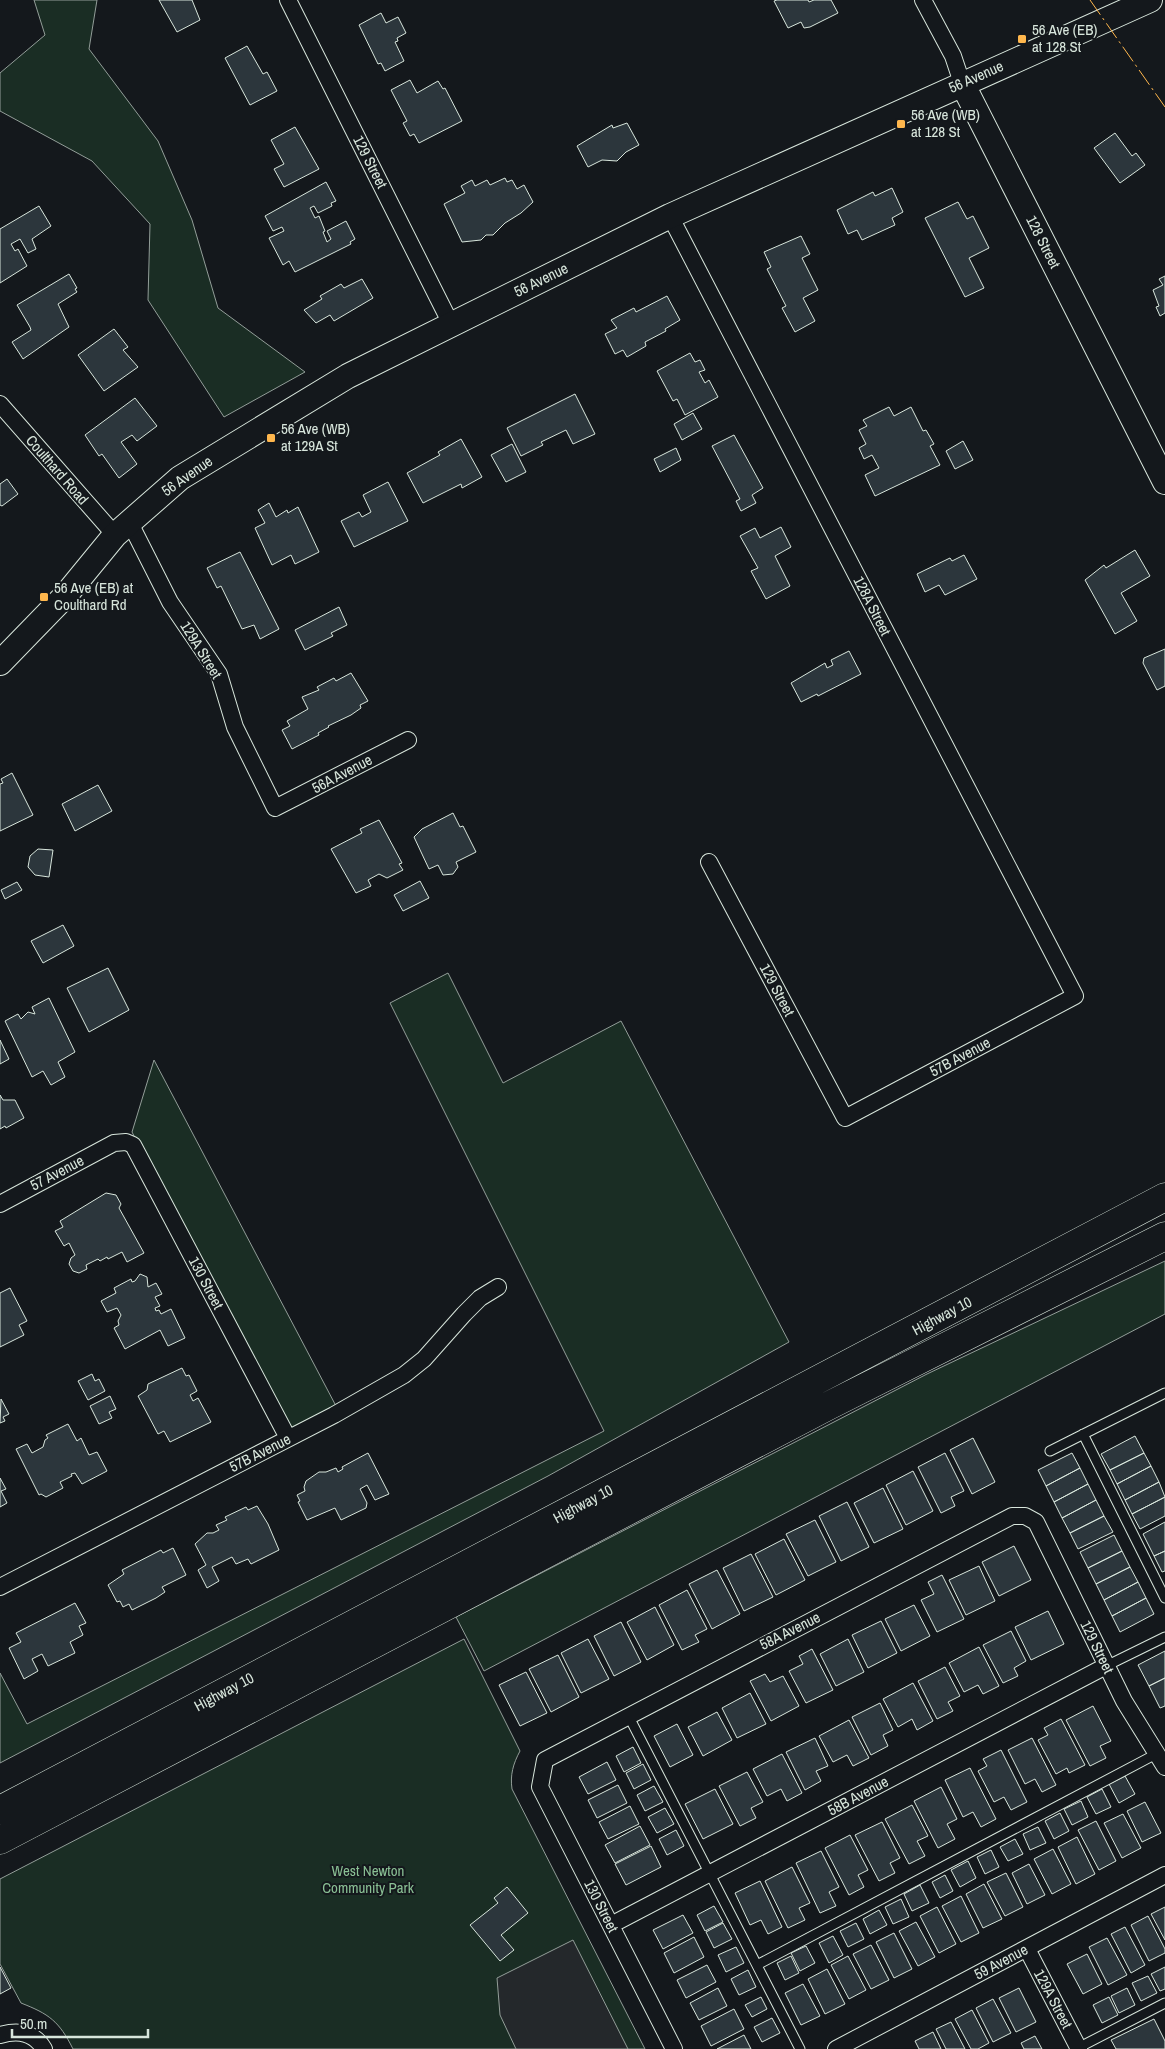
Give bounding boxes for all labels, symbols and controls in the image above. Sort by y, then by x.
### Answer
place label: 56 Ave (EB) at 128 St [1032,19,1097,57]
marker: 56 Ave (EB) at 128 St [1016,33,1028,45]
street label: 56 Avenue [945,55,1007,98]
place label: 56 Ave (WB) at 128 St [911,104,980,142]
marker: 56 Ave (WB) at 128 St [895,118,907,130]
street label: 129 Street [348,132,393,192]
street label: 128 Street [1021,212,1066,272]
street label: 56 Avenue [510,257,572,302]
place label: 56 Ave (WB) at 129A St [281,418,350,456]
street label: Coulthard Road [21,430,94,509]
marker: 56 Ave (WB) at 129A St [265,432,277,444]
street label: 56 Avenue [157,450,217,501]
street label: 128A Street [848,572,897,640]
place label: 56 Ave (EB) at Coulthard Rd [54,577,134,615]
marker: 56 Ave (EB) at Coulthard Rd [38,591,50,603]
street label: 129A Street [175,617,228,683]
street label: 56A Avenue [308,749,376,798]
street label: 129 Street [755,960,800,1020]
street label: 57B Avenue [926,1032,994,1081]
street label: 57 Avenue [26,1150,87,1195]
street label: 130 Street [184,1253,229,1313]
street label: Highway 10 [908,1291,976,1340]
street label: 57B Avenue [226,1428,294,1477]
street label: Highway 10 [549,1479,617,1528]
street label: 58A Avenue [756,1606,824,1655]
street label: 129 Street [1076,1617,1120,1677]
street label: Highway 10 [190,1667,258,1716]
street label: 58B Avenue [824,1771,892,1820]
park label: West Newton Community Park [322,1860,415,1898]
street label: 130 Street [579,1876,624,1936]
street label: 59 Avenue [970,1939,1031,1984]
street label: 129A Street [1029,1965,1078,2033]
scale bar [12,2006,149,2038]
text: 50 m [20,2013,47,2034]

